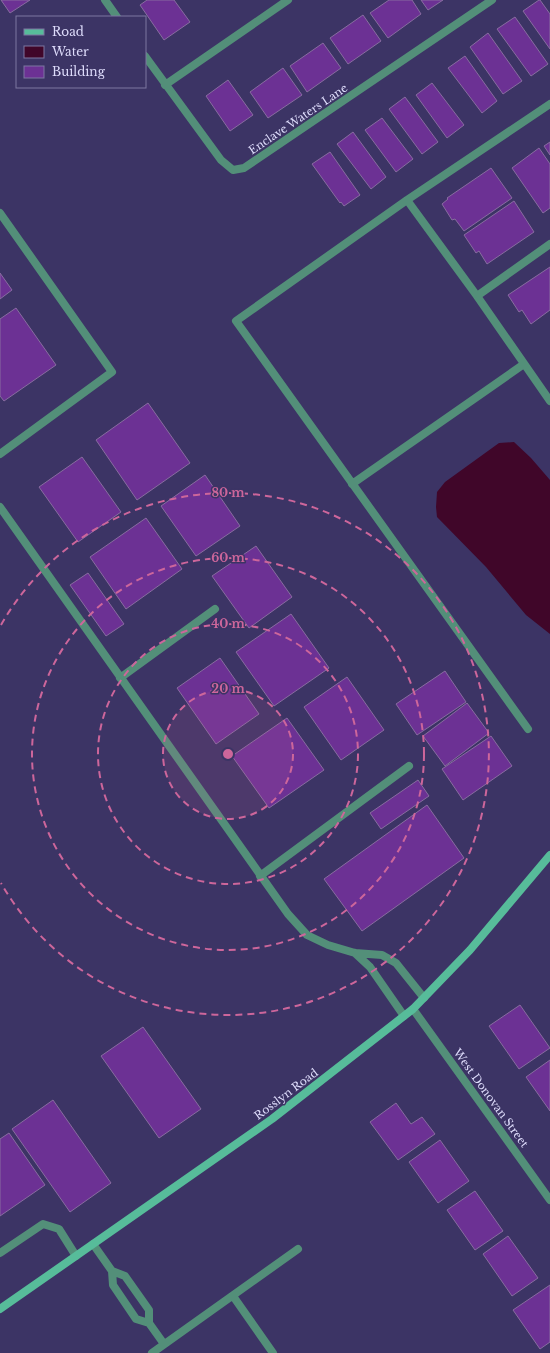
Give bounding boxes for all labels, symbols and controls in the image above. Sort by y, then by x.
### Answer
legend [16,16,146,88]
text: Road [52,24,84,39]
text: Water [51,44,89,59]
text: Building [52,64,106,79]
street label: Enclave Waters Lane [246,81,350,157]
text: 80 m [211,485,245,500]
text: 60 m [211,550,246,565]
text: 40 m [211,616,245,631]
text: 20 m [211,681,245,696]
centre of rings [221,747,235,761]
street label: West Donovan Street [450,1045,532,1151]
street label: Rosslyn Road [251,1065,321,1123]

